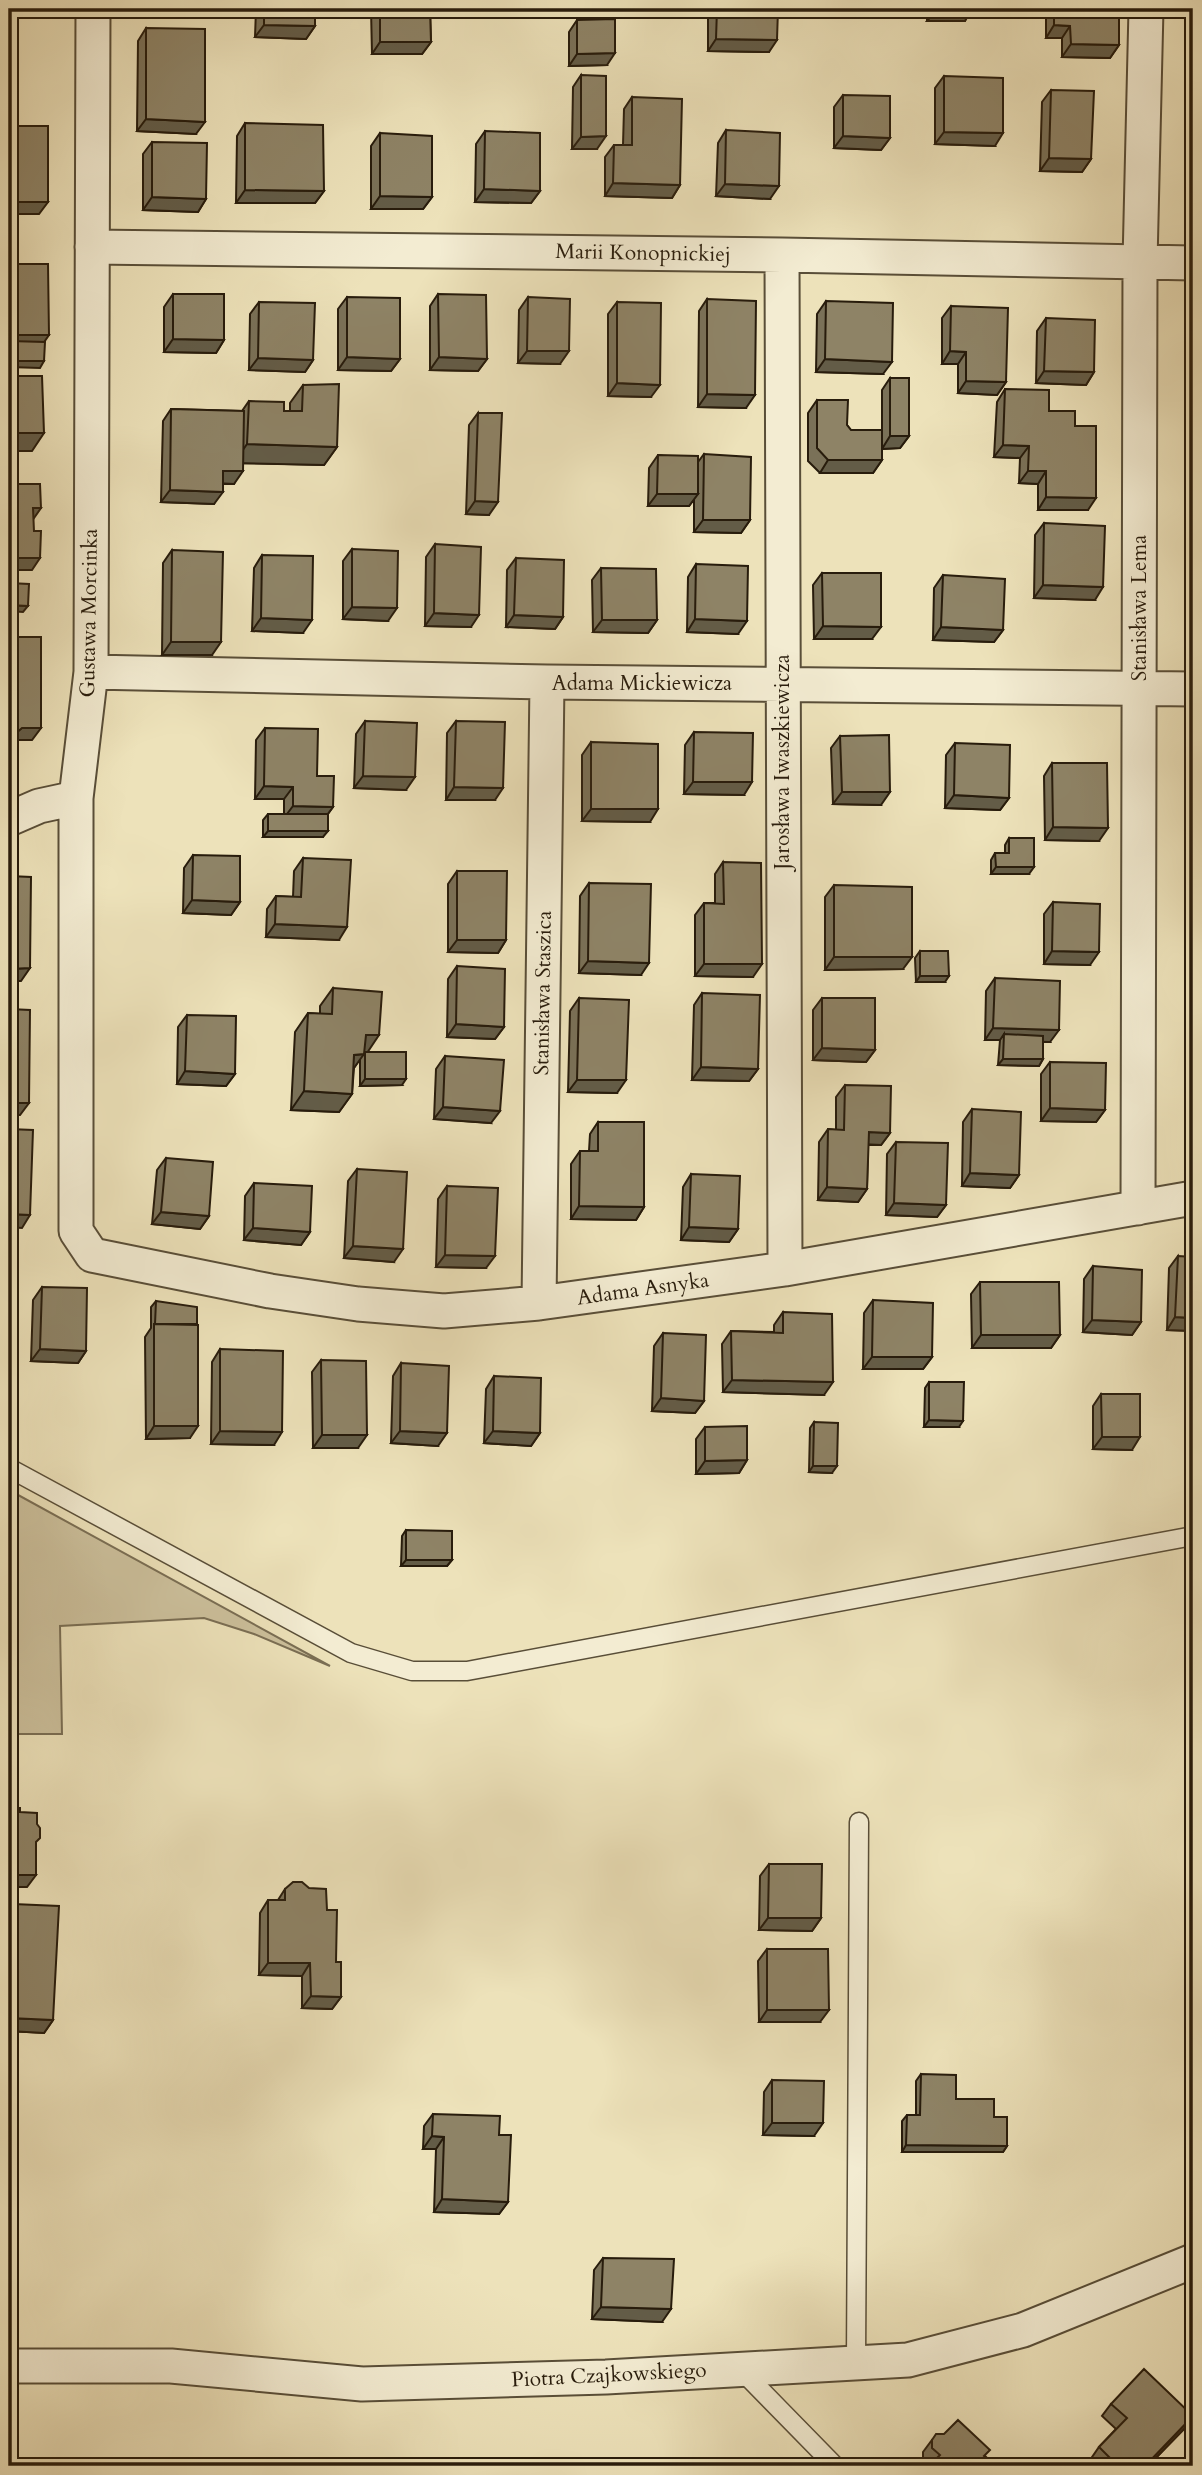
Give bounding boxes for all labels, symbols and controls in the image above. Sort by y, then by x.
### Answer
street label: Marii Konopnickiej [555,237,731,269]
street label: Gustawa Morcinka [73,528,105,698]
street label: Stanisława Lema [1125,535,1154,681]
street label: Jarosława Iwaszkiewicza [768,654,797,873]
street label: Adama Mickiewicza [552,669,732,698]
street label: Stanisława Staszica [527,910,559,1076]
street label: Adama Asnyka [575,1265,711,1313]
street label: Piotra Czajkowskiego [511,2355,707,2395]

